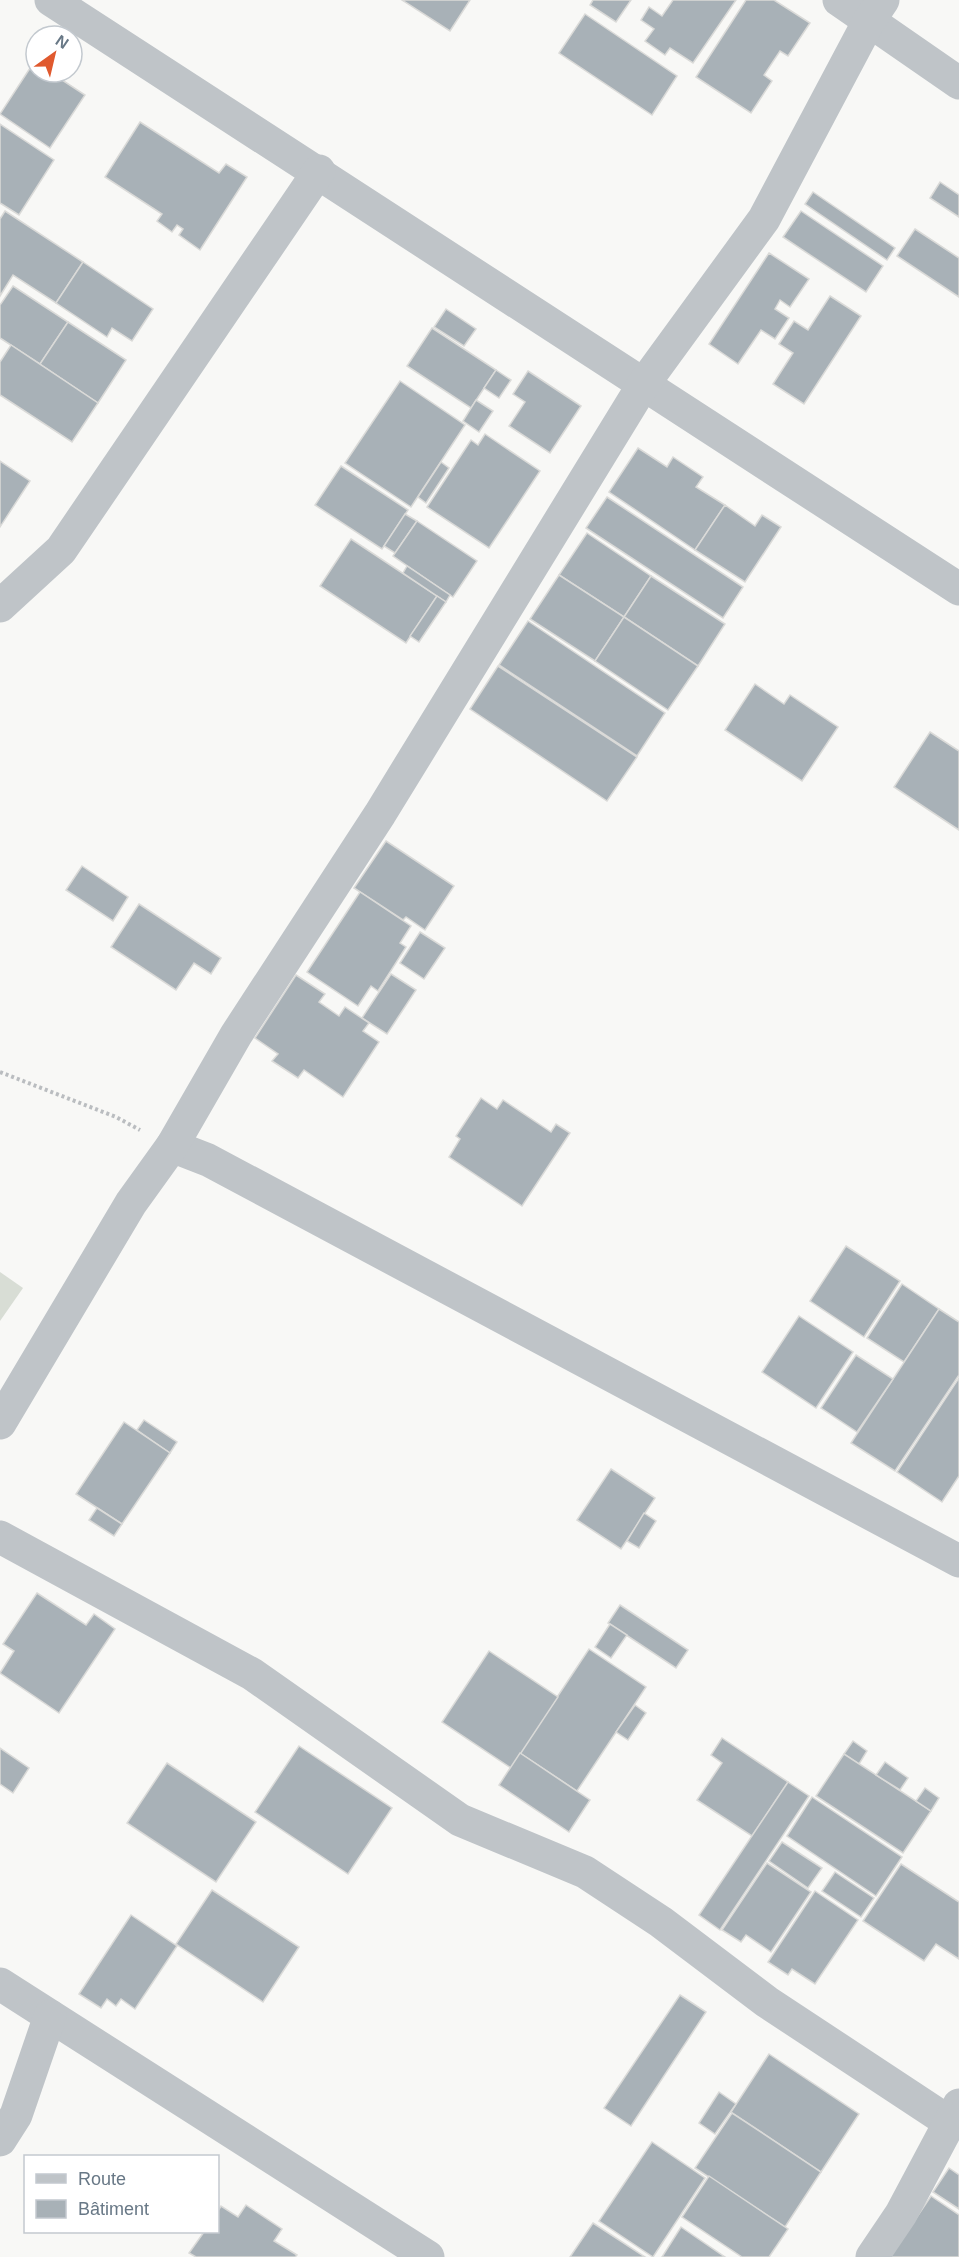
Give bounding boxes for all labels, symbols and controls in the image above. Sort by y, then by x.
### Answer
north arrow [24,24,84,84]
text: N [53,32,72,52]
legend [24,2155,219,2233]
text: Route [78,2169,126,2189]
text: Bâtiment [78,2199,149,2219]

